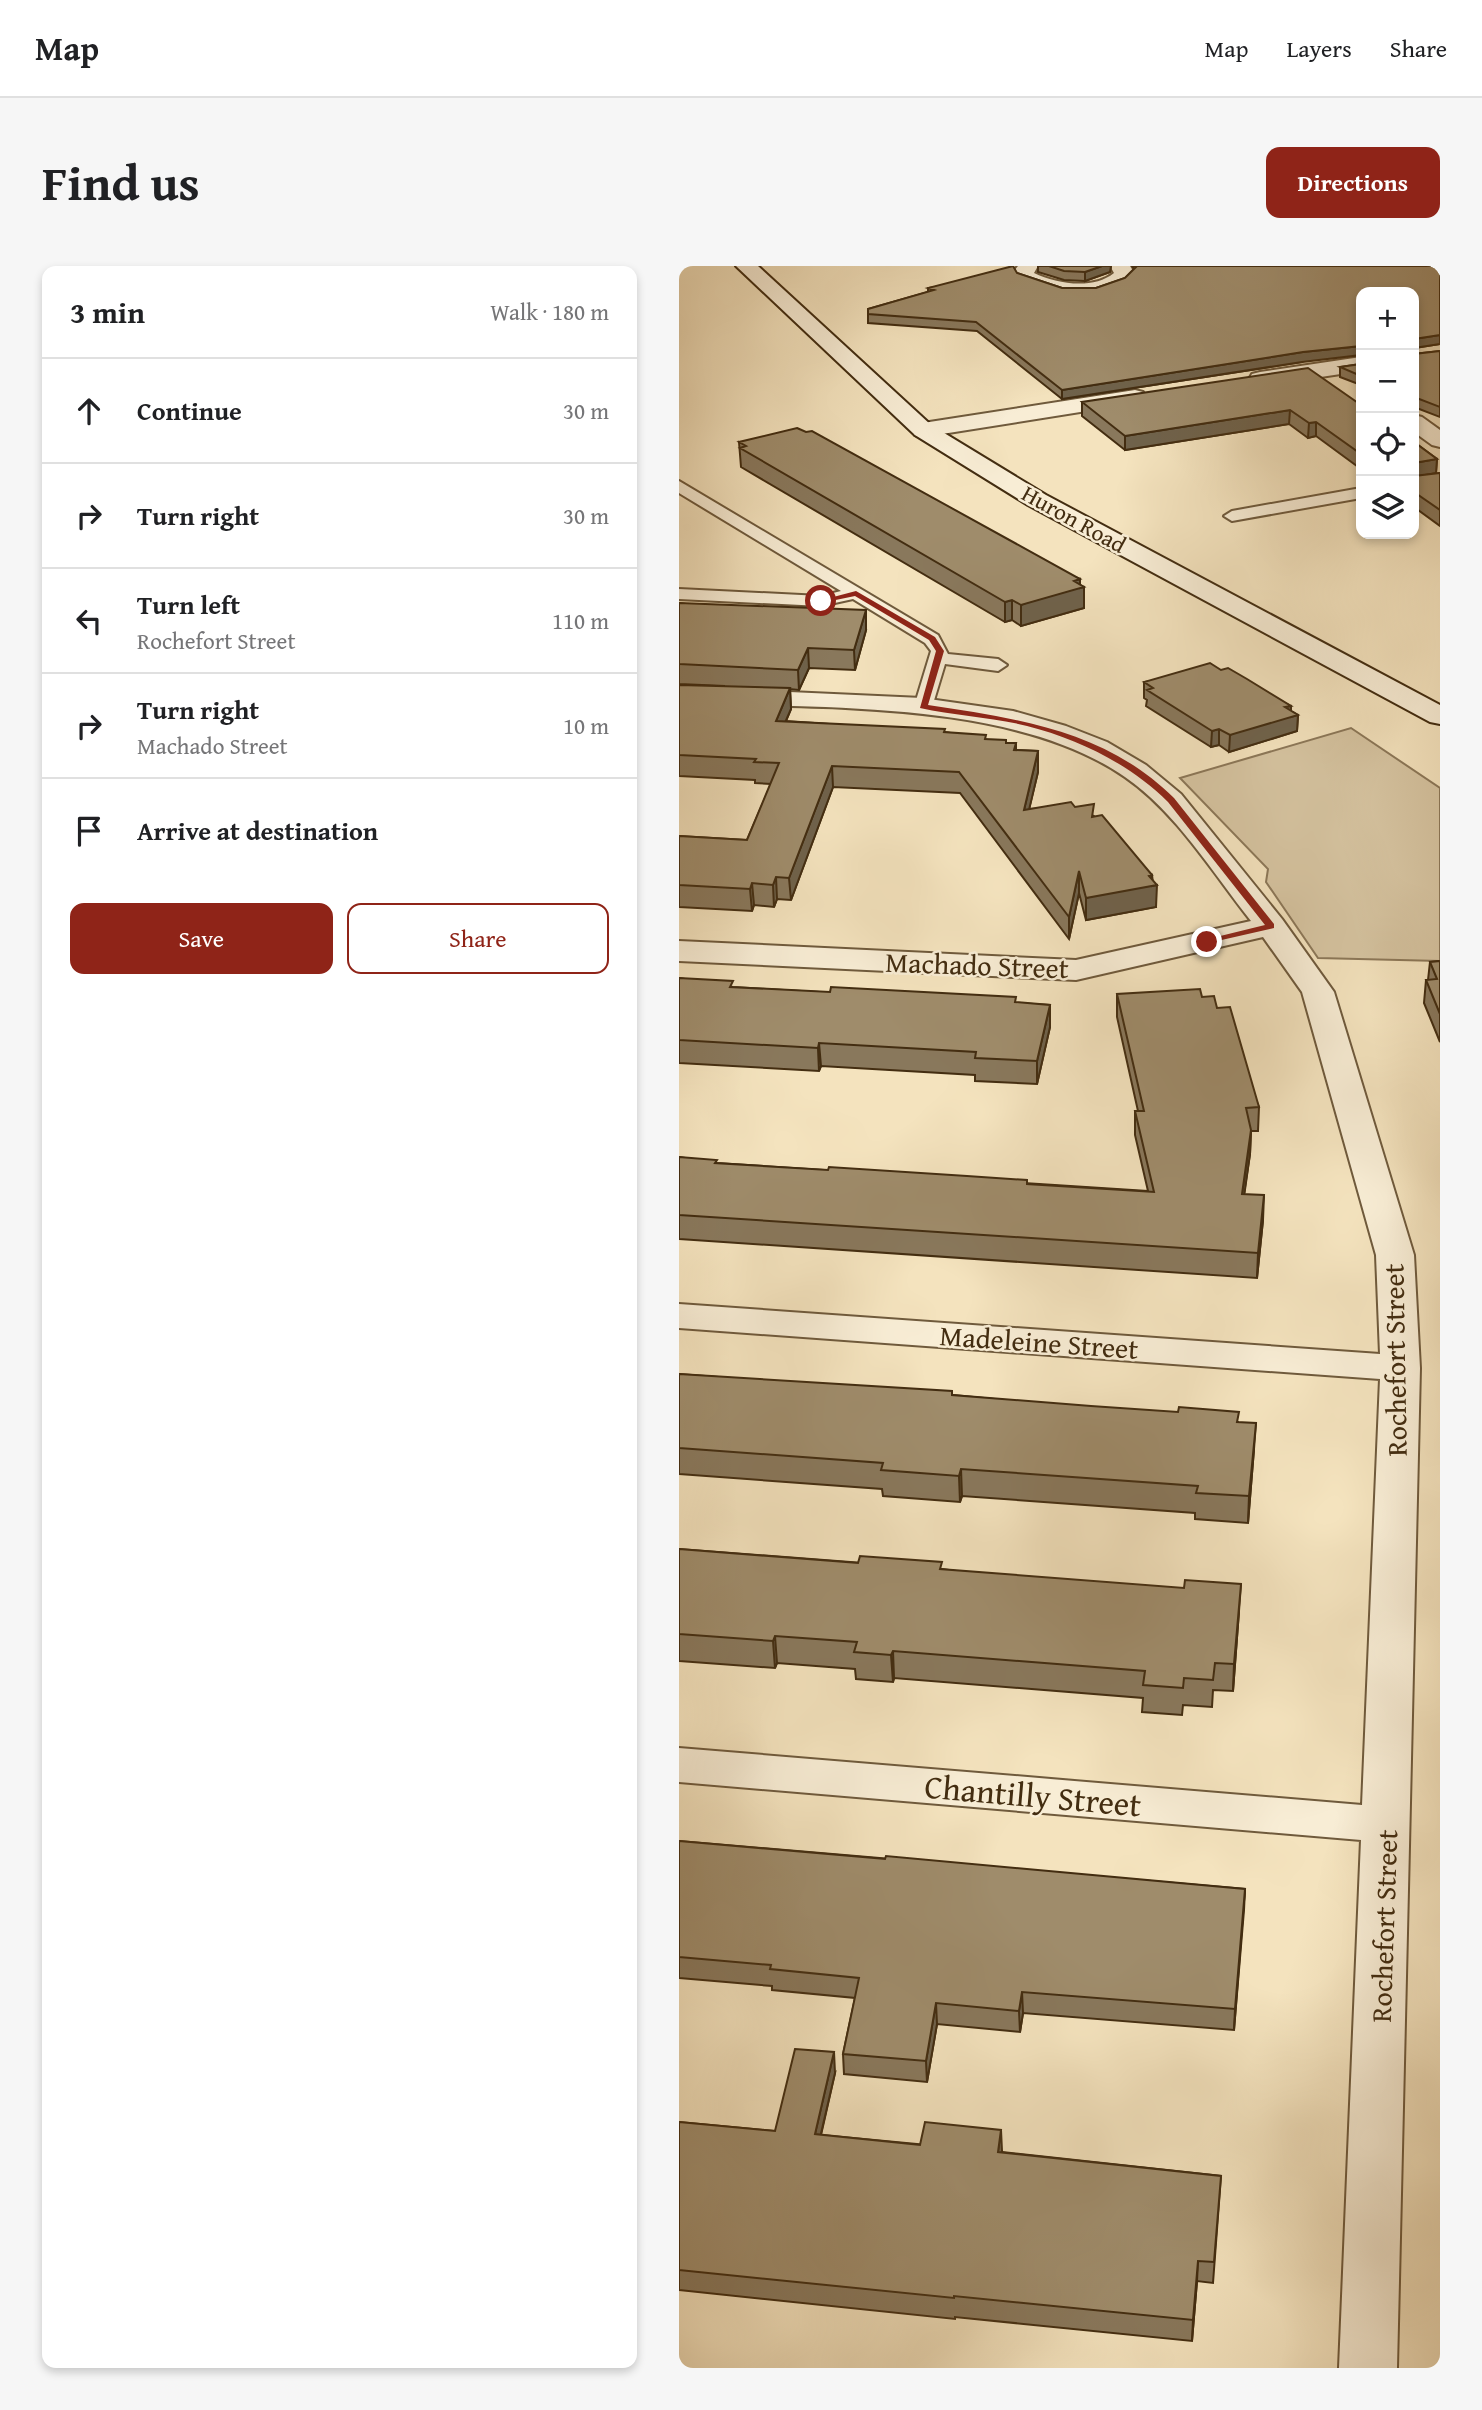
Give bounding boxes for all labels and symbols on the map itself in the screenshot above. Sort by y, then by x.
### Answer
street label: Huron Road [1016,476,1133,561]
route start [805,585,836,616]
route end [1191,926,1222,957]
street label: Machado Street [885,941,1069,988]
street label: Rochefort Street [1372,1263,1417,1457]
street label: Madeleine Street [938,1314,1140,1369]
street label: Chantilly Street [923,1762,1144,1828]
street label: Rochefort Street [1360,1829,1407,2023]

